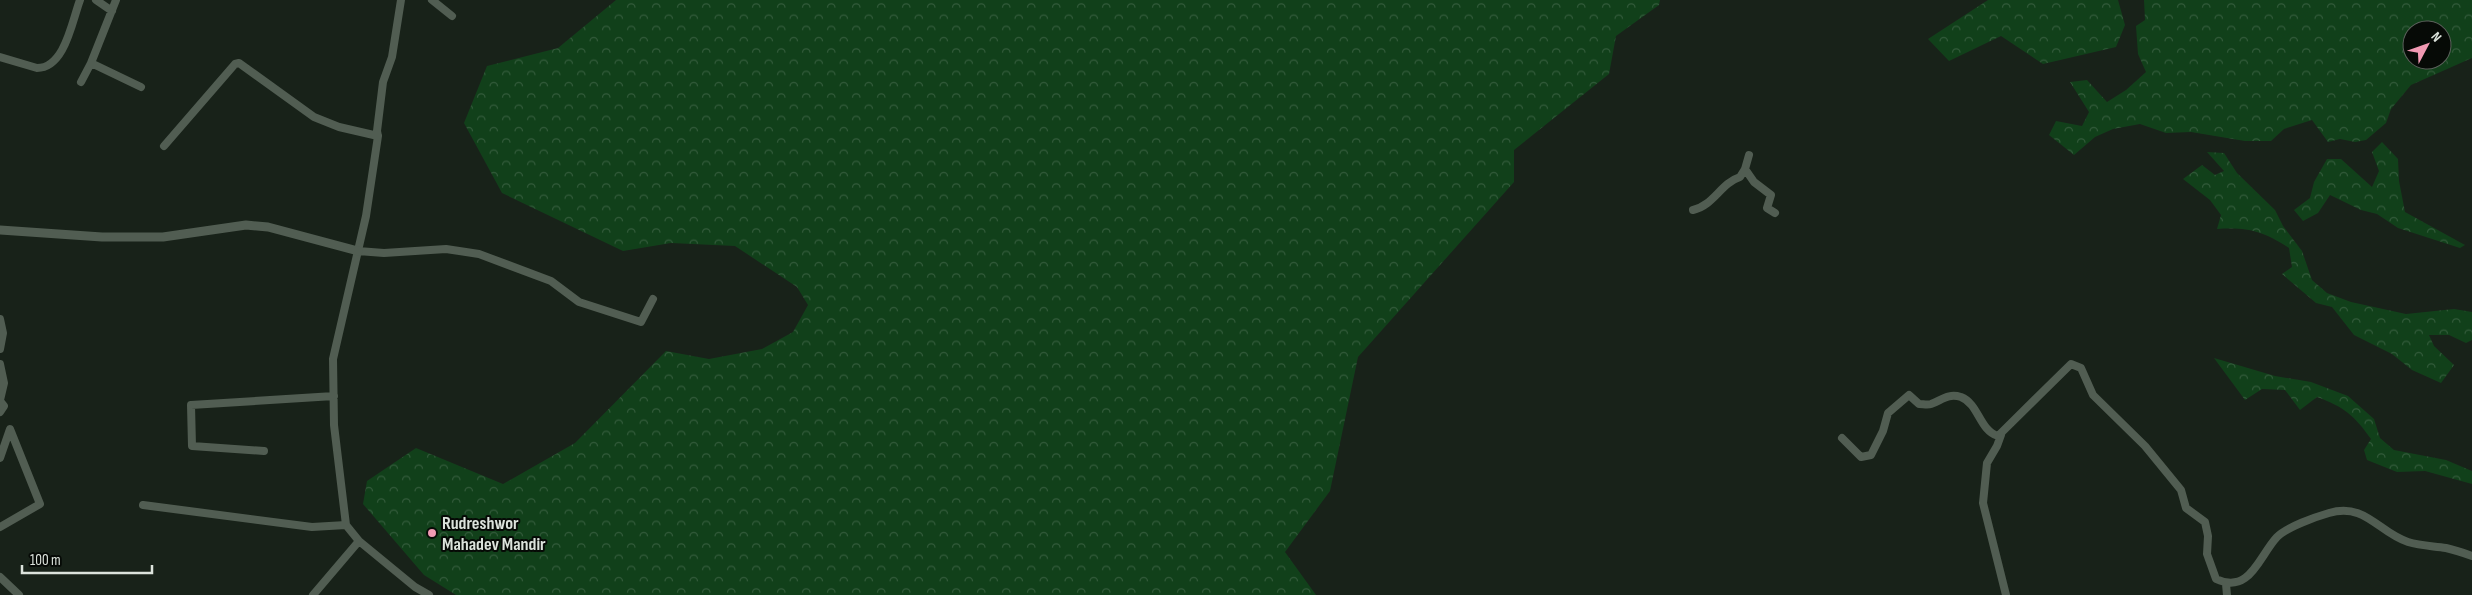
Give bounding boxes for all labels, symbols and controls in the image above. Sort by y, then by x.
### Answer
north arrow [2402,20,2452,70]
text: N [2428,28,2445,45]
place label: Rudreshwor Mahadev Mandir [442,513,546,555]
marker: Rudreshwor Mahadev Mandir [426,527,438,539]
scale bar [22,542,152,574]
text: 100 m [30,551,61,570]

